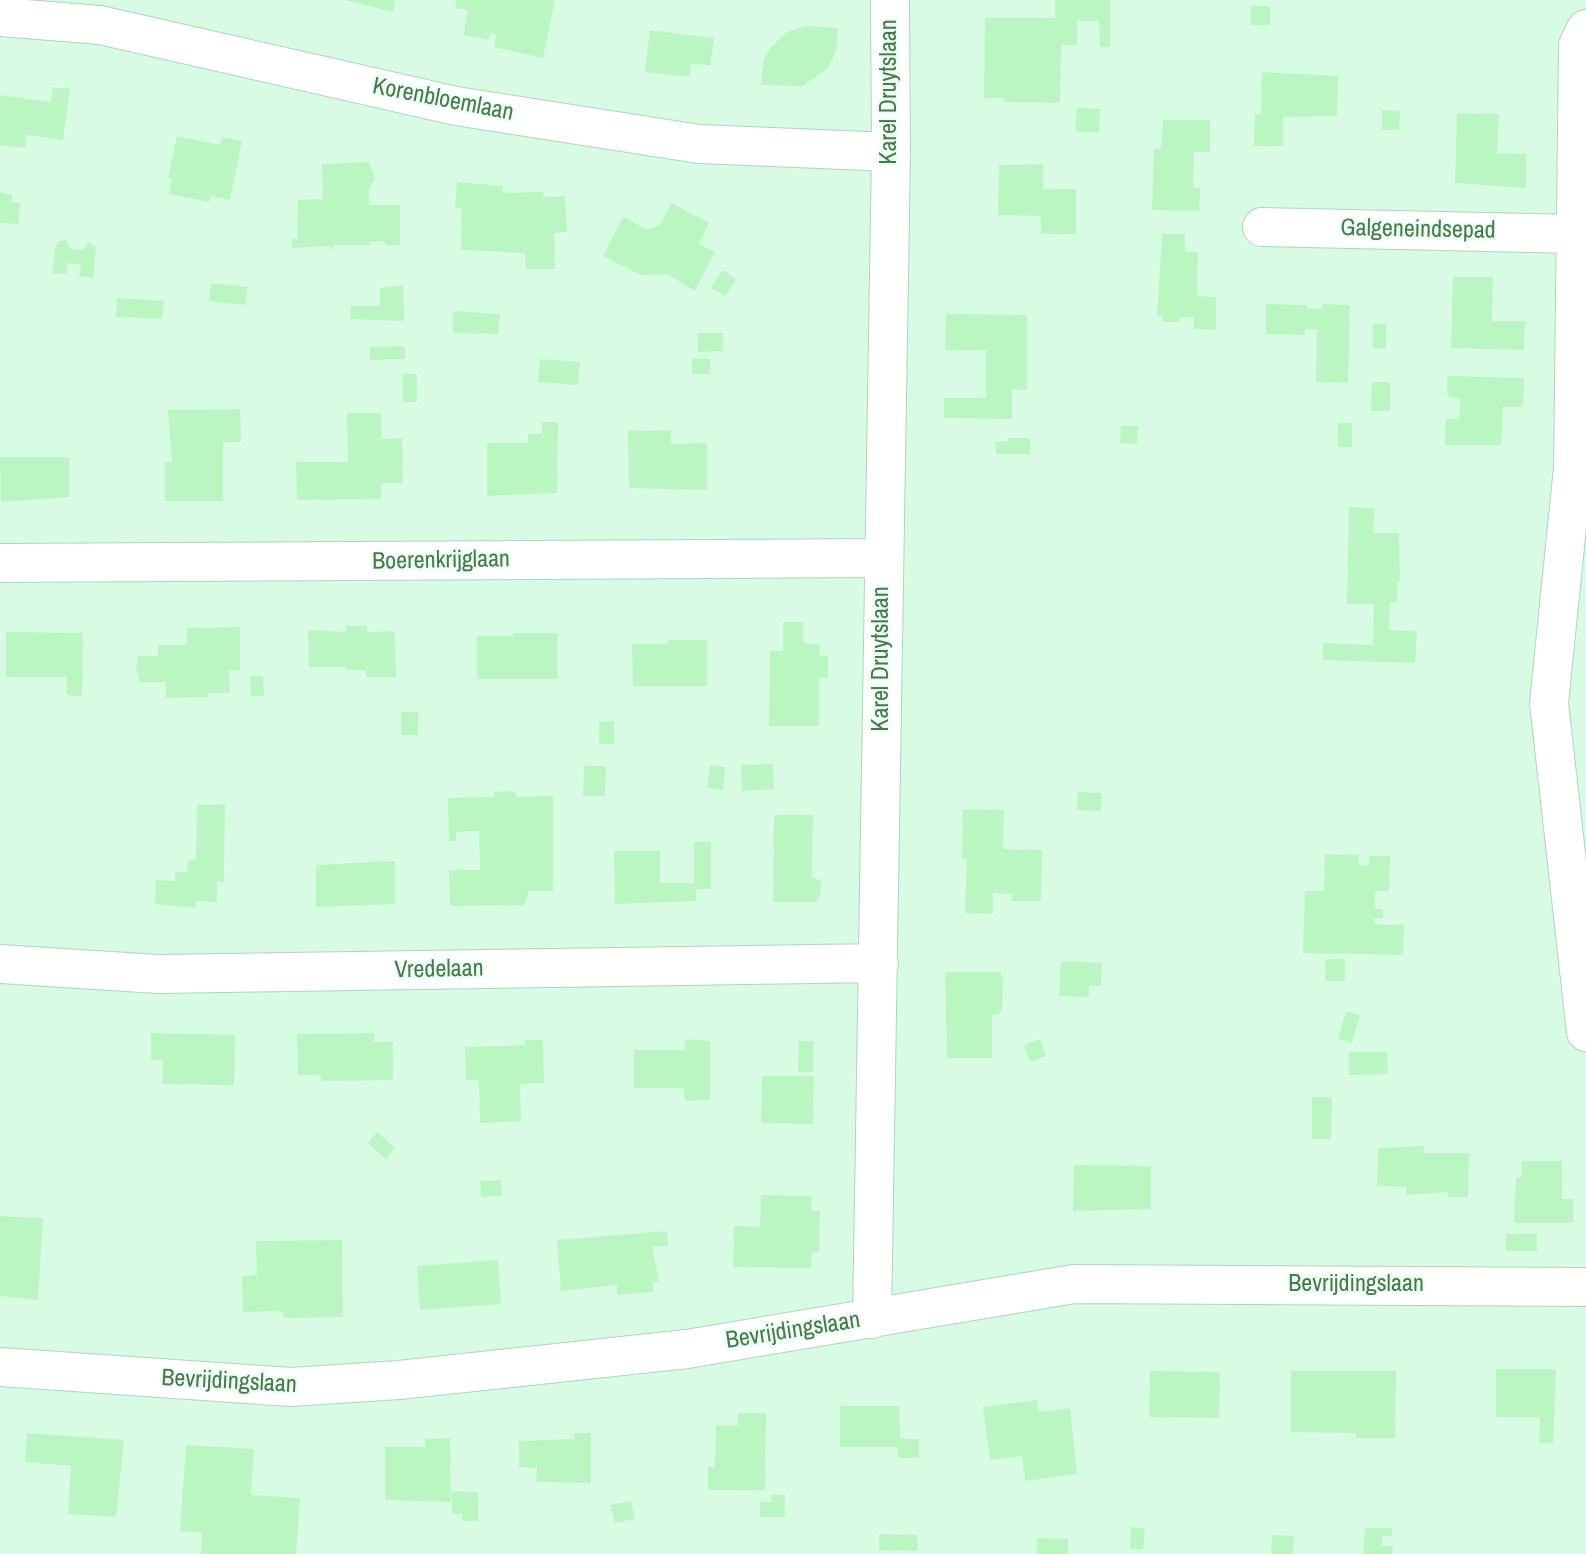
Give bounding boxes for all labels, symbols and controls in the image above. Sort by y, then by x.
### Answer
street label: Karel Druytslaan [876,19,904,165]
street label: Korenbloemlaan [370,72,516,128]
street label: Galgeneindsepad [1340,214,1496,246]
street label: Boerenkrijglaan [372,545,510,577]
street label: Karel Druytslaan [868,586,896,732]
street label: Vredelaan [394,955,484,985]
street label: Bevrijdingslaan [1288,1271,1424,1299]
street label: Bevrijdingslaan [724,1306,862,1356]
street label: Bevrijdingslaan [161,1364,297,1400]

